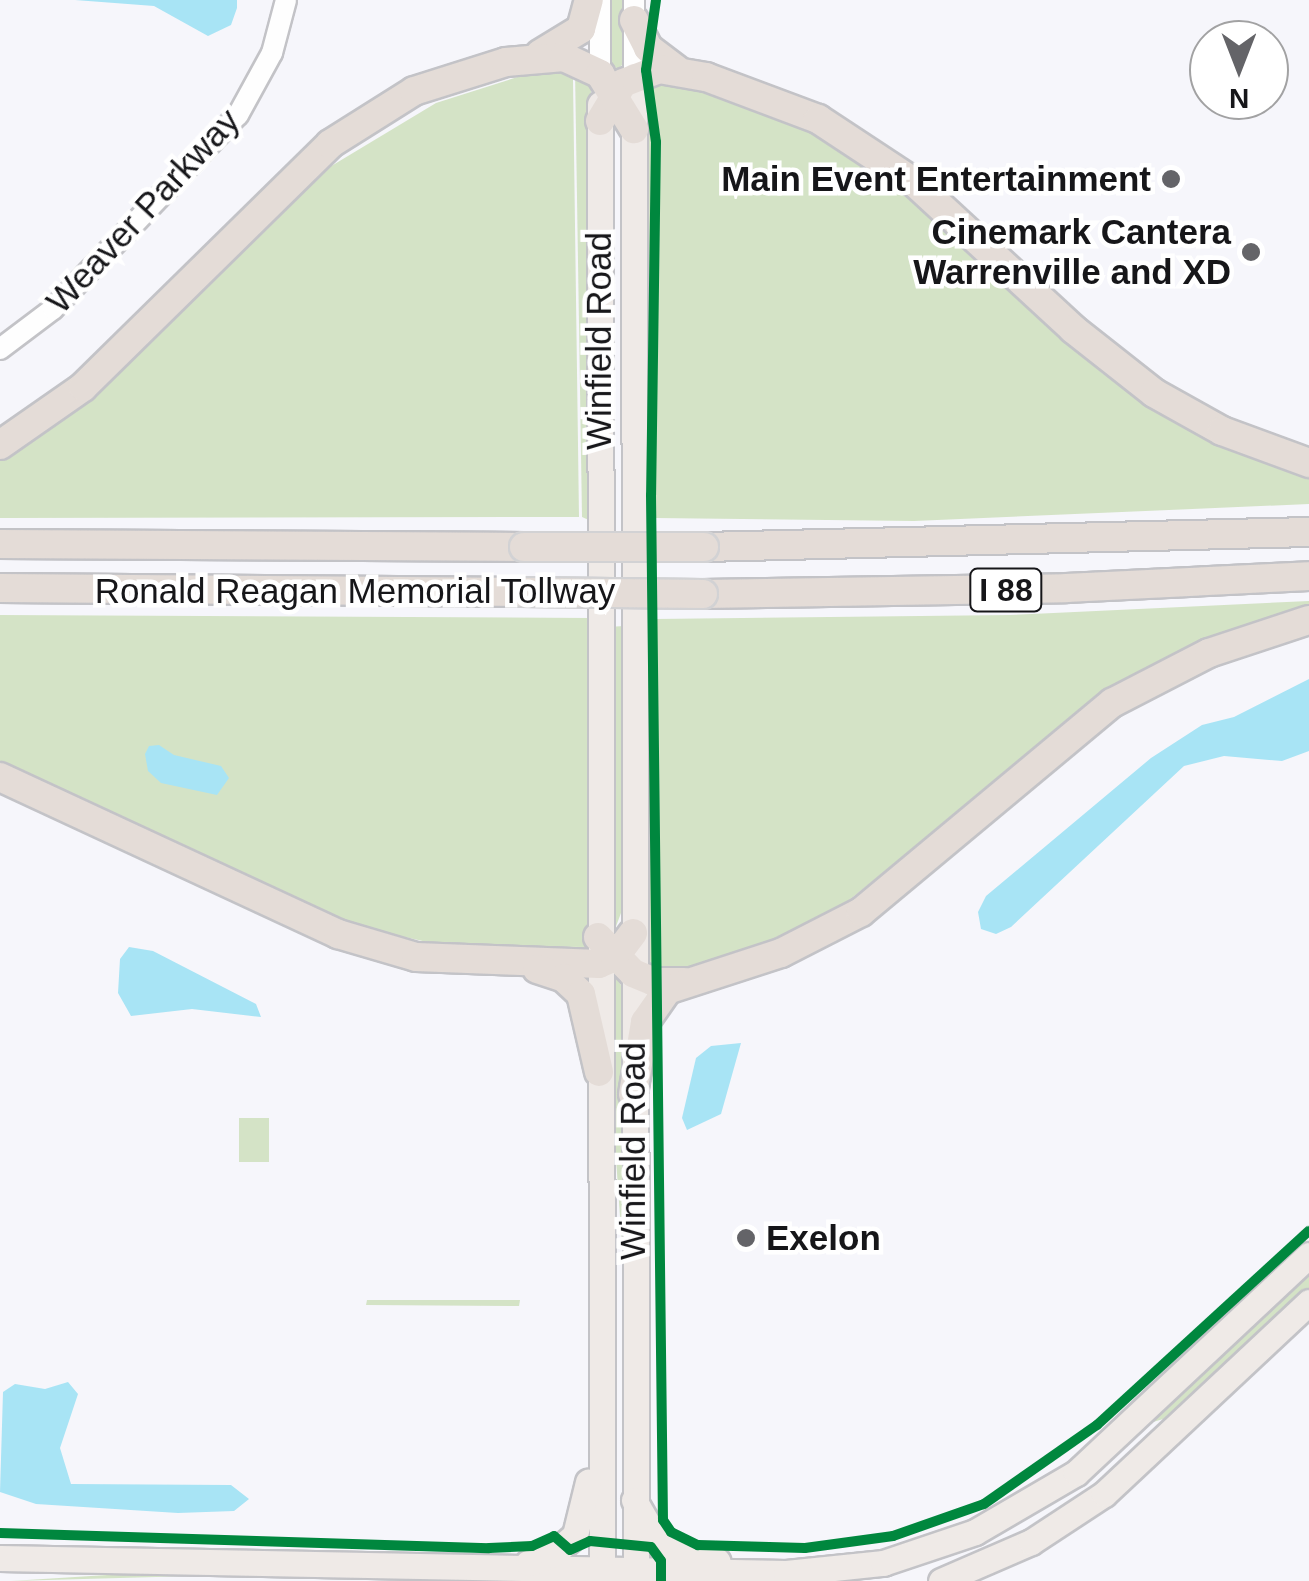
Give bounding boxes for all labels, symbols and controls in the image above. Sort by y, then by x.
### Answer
north arrow [1189,20,1289,120]
text: N [1229,83,1249,114]
street label: Weaver Parkway [38,100,248,322]
place label: Main Event Entertainment [721,158,1151,200]
marker: Main Event Entertainment [1160,168,1182,190]
place label: Cinemark Cantera Warrenville and XD [913,211,1231,293]
street label: Winfield Road [578,232,620,450]
marker: Cinemark Cantera Warrenville and XD [1240,241,1262,263]
road number: I 88 [968,563,1044,617]
street label: Ronald Reagan Memorial Tollway [94,570,616,612]
street label: Winfield Road [612,1042,654,1260]
place label: Exelon [766,1217,881,1259]
marker: Exelon [735,1227,757,1249]

